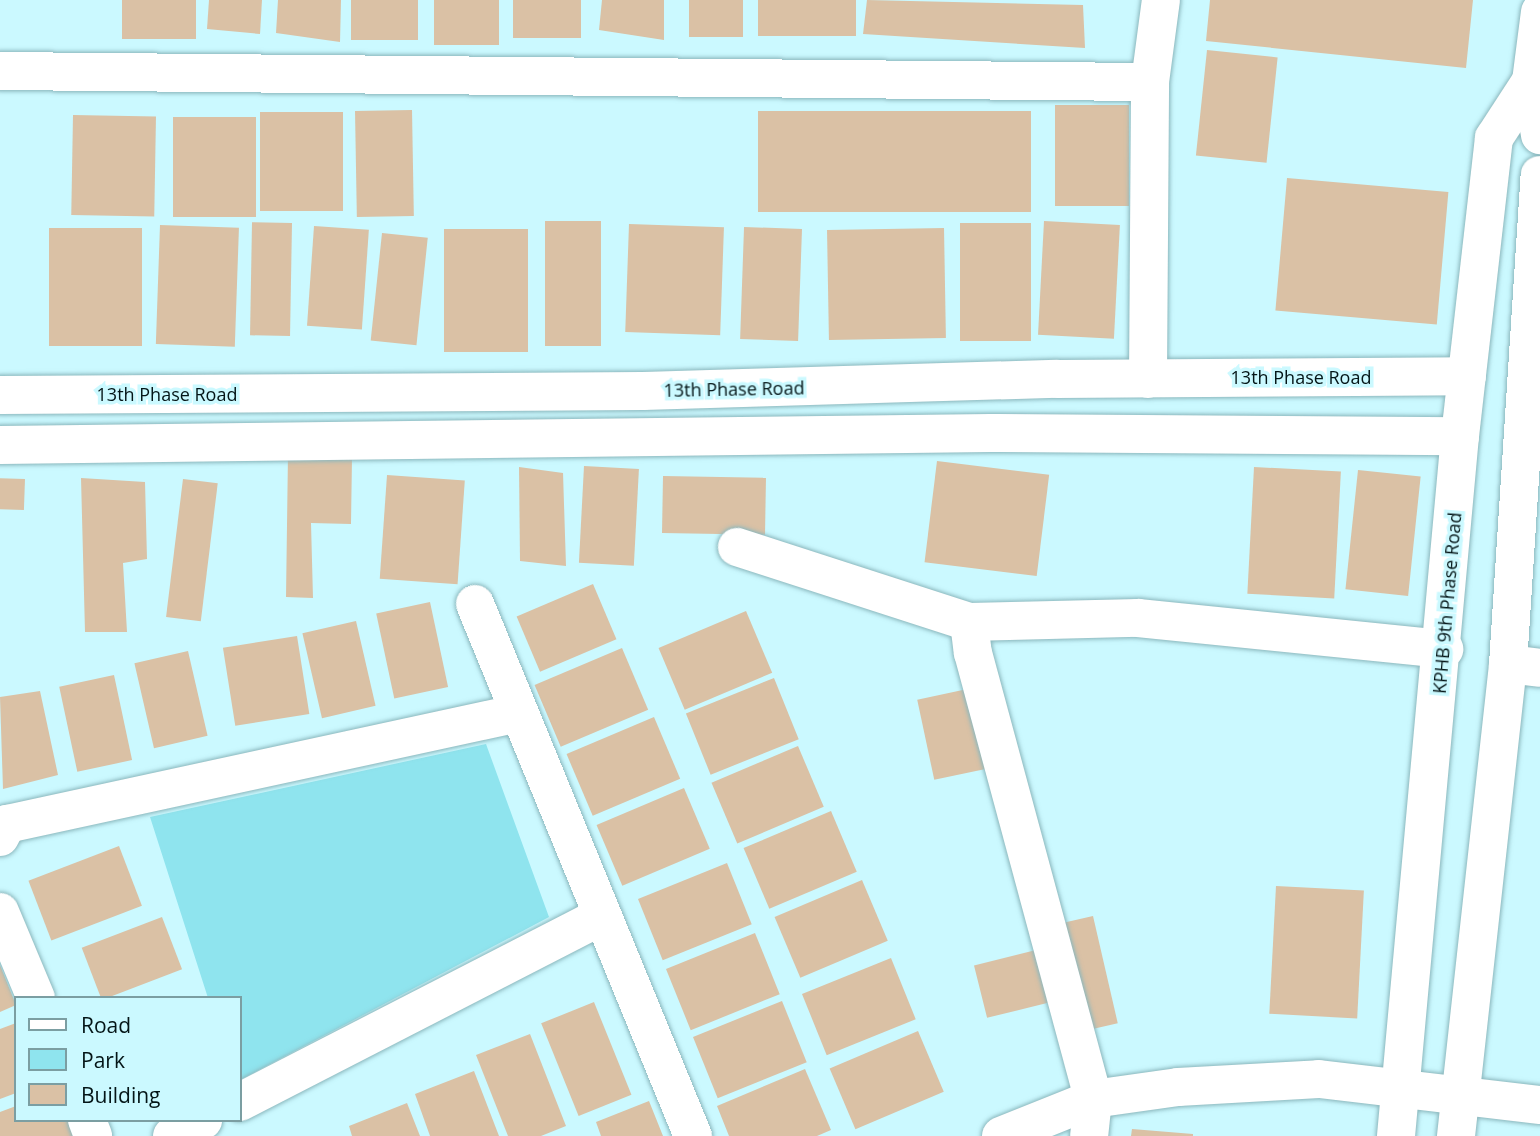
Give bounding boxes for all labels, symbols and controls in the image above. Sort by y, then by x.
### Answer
street label: 13th Phase Road [1231,366,1371,388]
street label: 13th Phase Road [663,377,805,401]
street label: 13th Phase Road [97,383,237,405]
street label: KPHB 9th Phase Road [1428,511,1466,695]
legend [14,996,242,1122]
text: Road [81,1011,131,1039]
text: Park [81,1046,125,1074]
text: Building [81,1081,160,1109]

